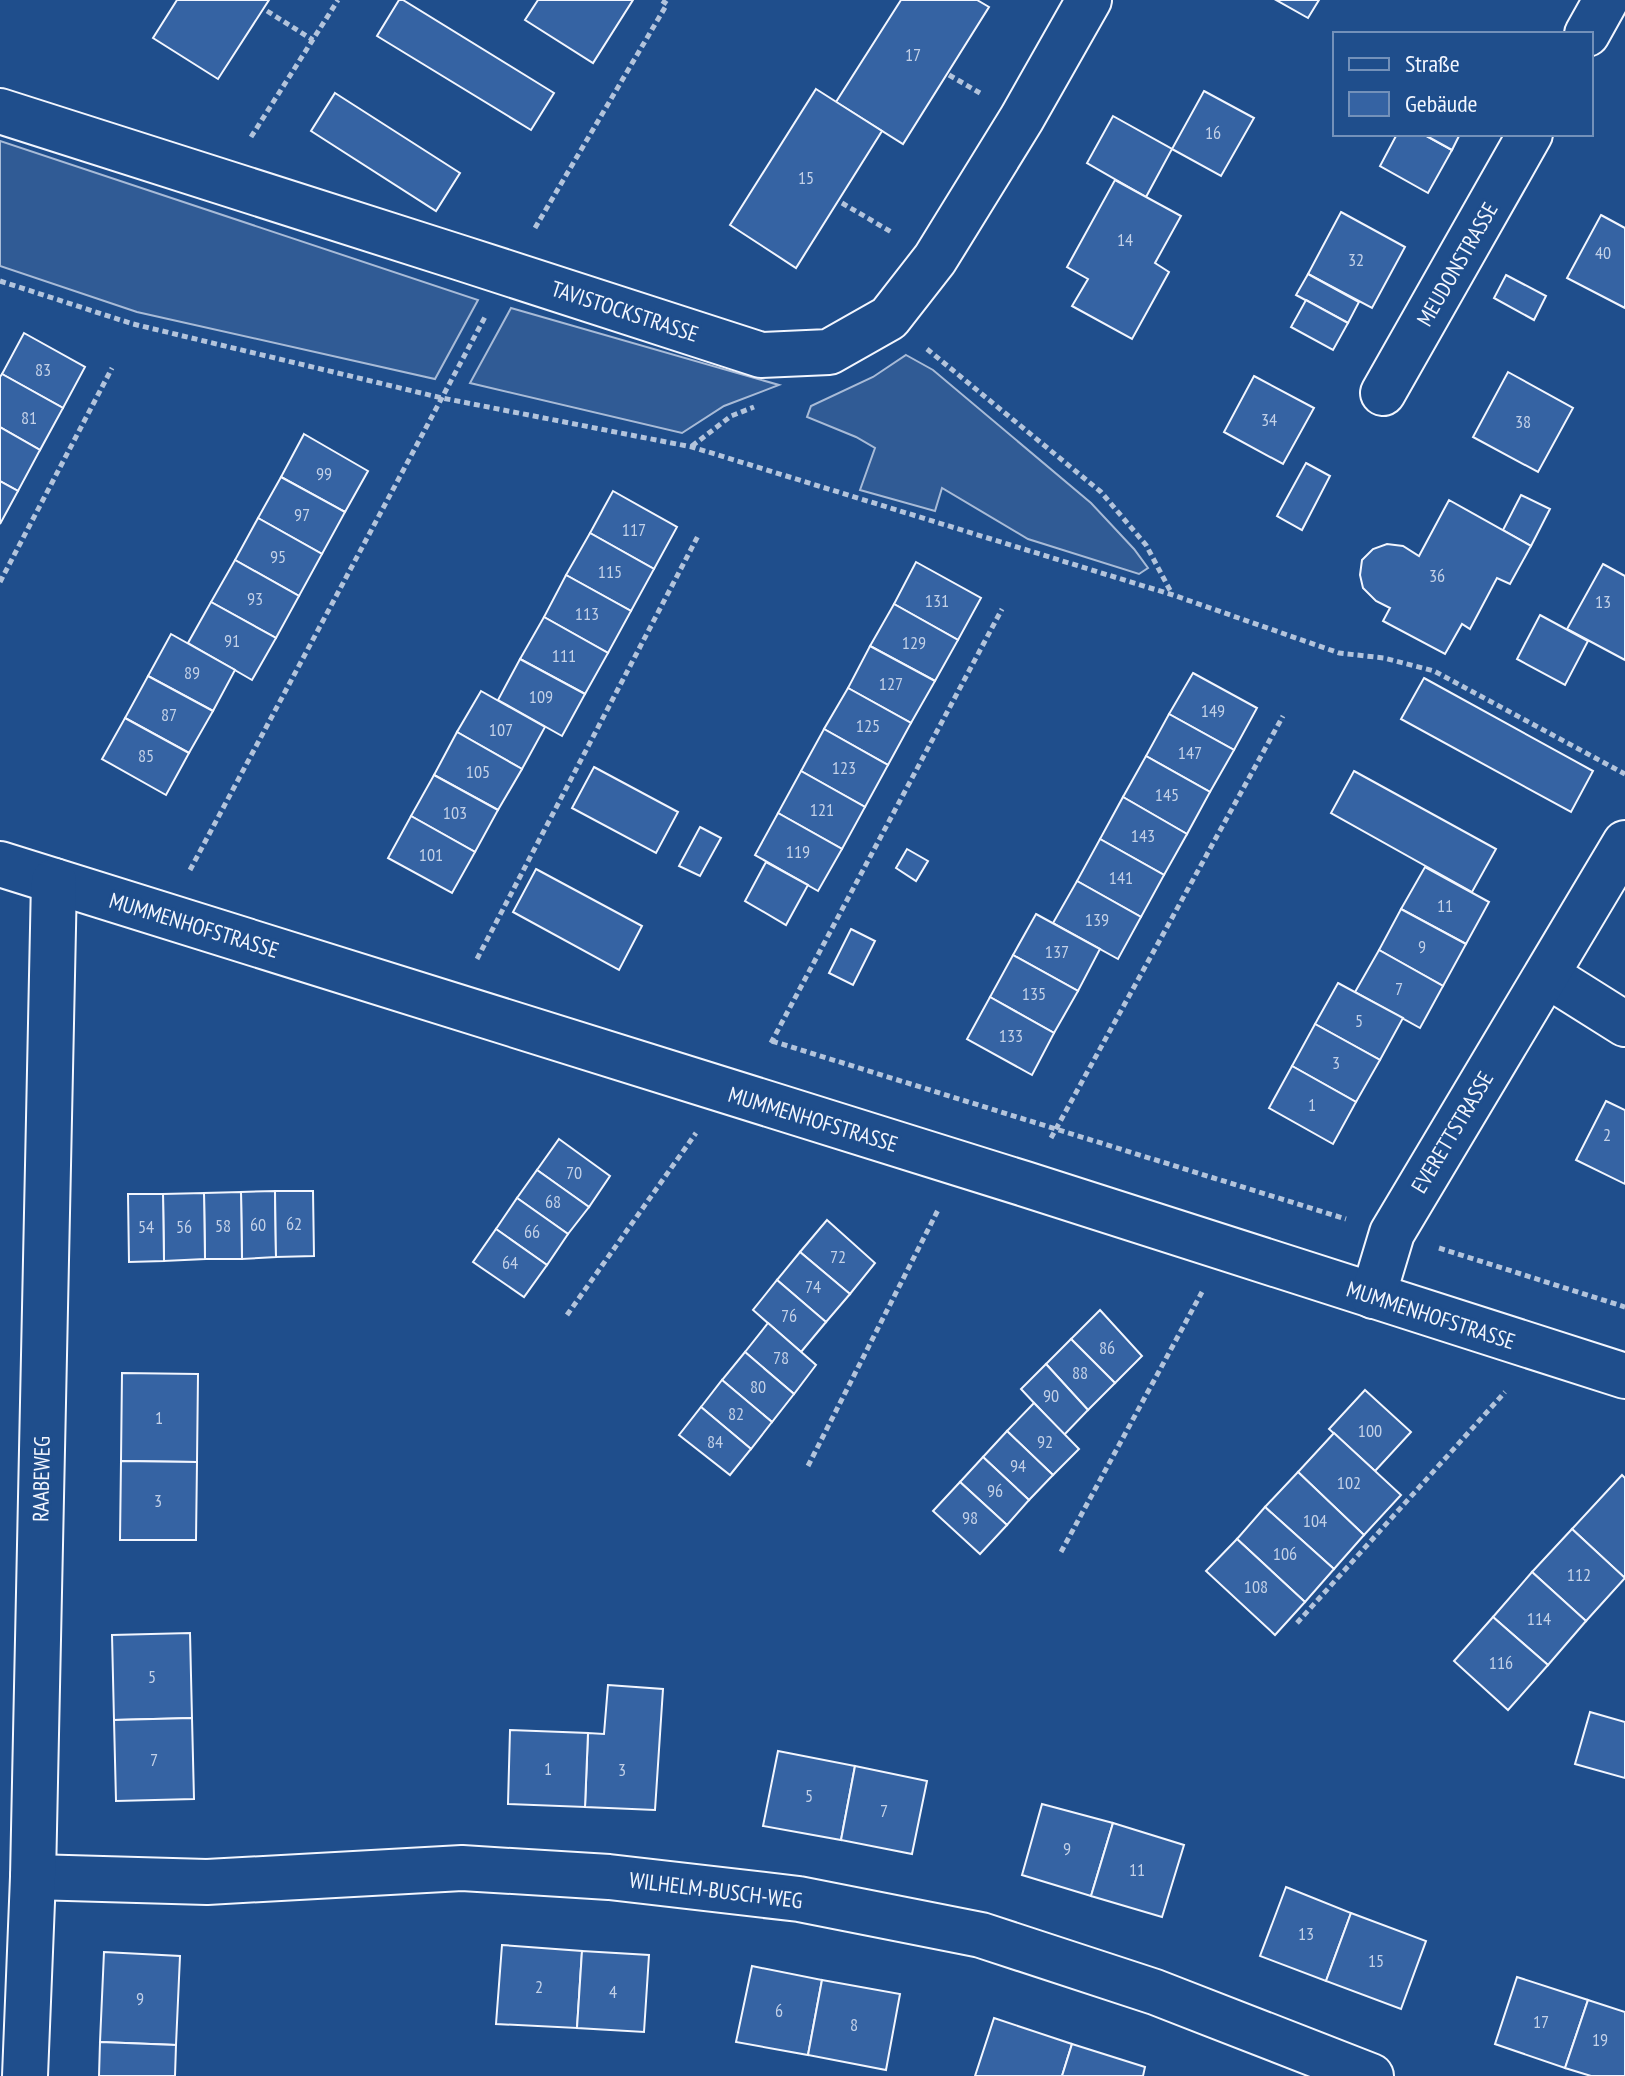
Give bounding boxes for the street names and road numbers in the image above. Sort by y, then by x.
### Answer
street label: MEUDONSTRASSE [1410,197,1504,331]
street label: TAVISTOCKSTRASSE [548,274,702,348]
street label: MUMMENHOFSTRASSE [106,886,282,964]
street label: EVERETTSTRASSE [1405,1066,1499,1198]
street label: MUMMENHOFSTRASSE [725,1080,901,1158]
street label: MUMMENHOFSTRASSE [1343,1275,1519,1355]
street label: RAABEWEG [26,1436,56,1522]
street label: WILHELM-BUSCH-WEG [628,1865,804,1915]

